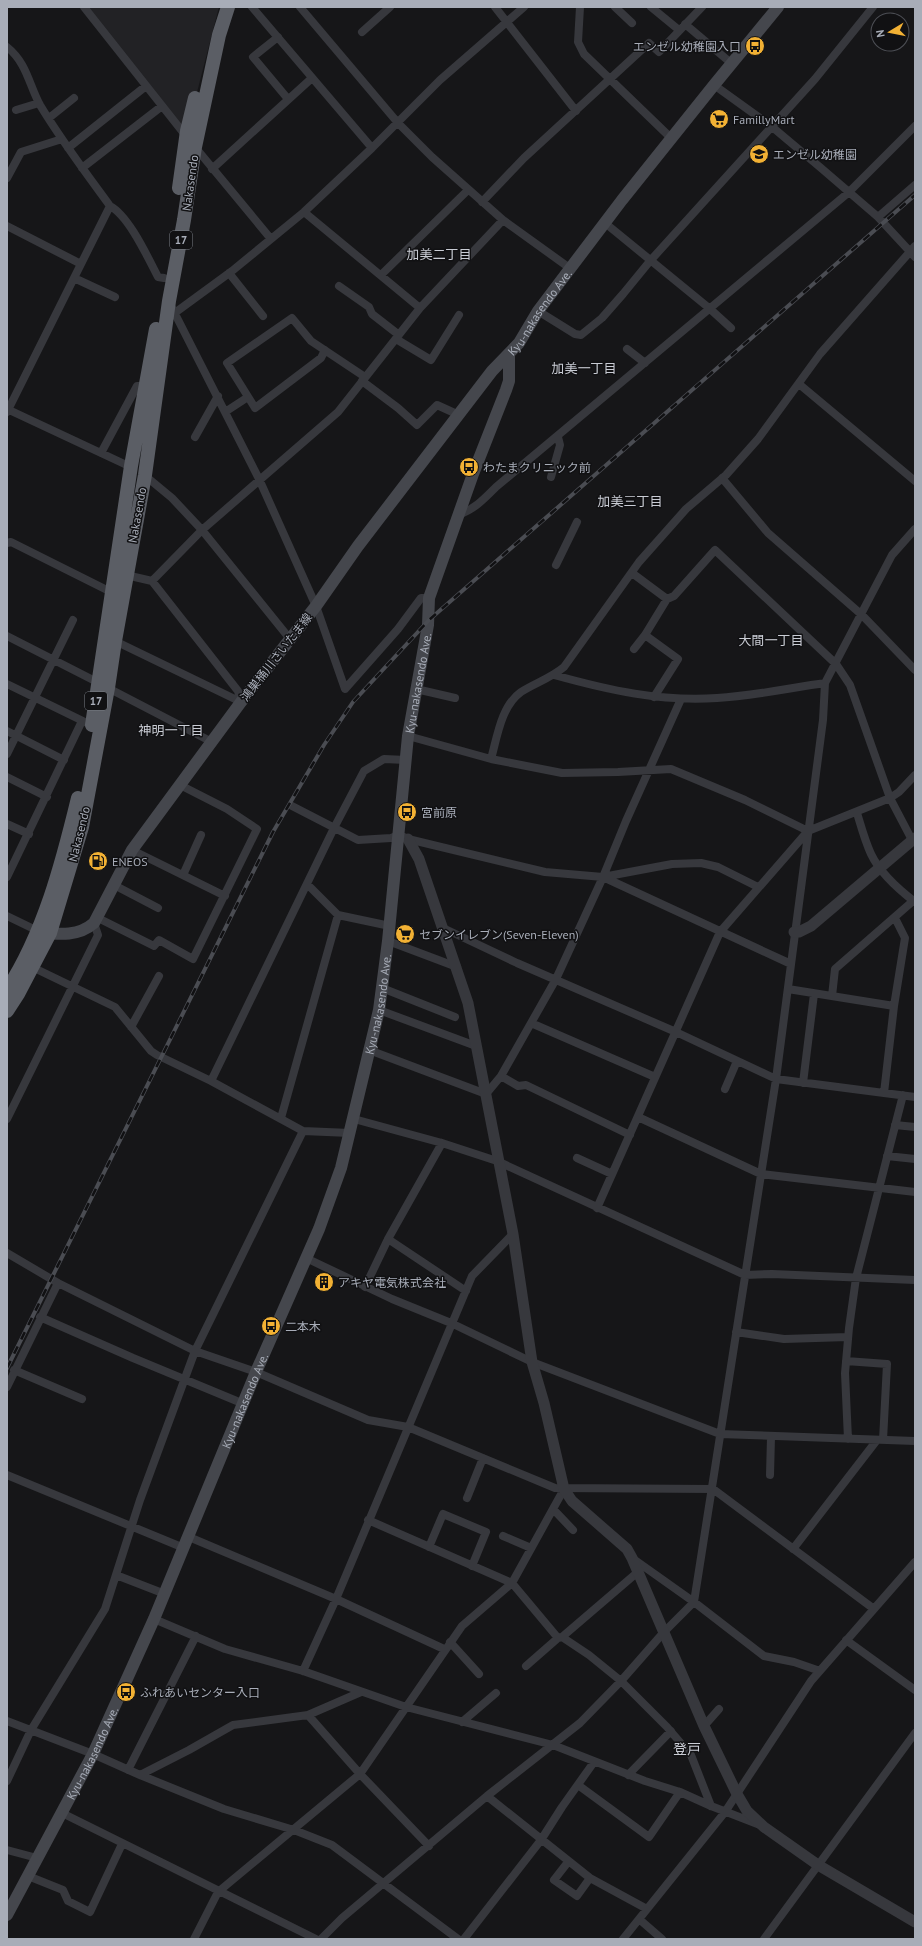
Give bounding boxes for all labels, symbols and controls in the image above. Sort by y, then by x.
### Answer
north arrow [870,12,910,52]
text: N [873,29,888,39]
bus stop icon: エンゼル幼稚園入口 [744,35,766,57]
place label: エンゼル幼稚園入口 [633,39,741,54]
supermarket icon: FamillyMart [708,108,730,130]
place label: FamillyMart [733,112,795,127]
school or university icon: エンゼル幼稚園 [748,143,770,165]
place label: エンゼル幼稚園 [773,147,857,162]
street label: Nakasendo [179,154,201,212]
road number: 17 [170,231,192,249]
district label: 加美二丁目 [406,246,472,263]
street label: Kyu-nakasendo Ave. [504,266,574,358]
district label: 加美一丁目 [551,360,617,377]
bus stop icon: わたまクリニック前 [458,456,480,478]
place label: わたまクリニック前 [483,460,591,475]
street label: Nakasendo [125,486,149,544]
district label: 加美三丁目 [597,493,663,510]
street label: 鴻巣桶川さいたま線 [237,610,315,704]
street label: Kyu-nakasendo Ave. [401,632,434,734]
district label: 大間一丁目 [738,632,804,649]
road number: 17 [85,692,107,710]
district label: 神明一丁目 [138,722,204,739]
bus stop icon: 宮前原 [396,801,418,823]
street label: Nakasendo [65,805,93,863]
place label: 宮前原 [421,805,457,820]
fuel station icon: ENEOS [87,850,109,872]
place label: ENEOS [112,854,148,869]
supermarket icon: セブンイレブン(Seven-Eleven) [394,923,416,945]
place label: セブンイレブン(Seven-Eleven) [419,927,579,942]
street label: Kyu-nakasendo Ave. [361,953,394,1056]
building icon: アキヤ電気株式会社 [313,1271,335,1293]
place label: アキヤ電気株式会社 [338,1275,446,1290]
bus stop icon: 二本木 [260,1315,282,1337]
place label: 二本木 [285,1319,321,1334]
street label: Kyu-nakasendo Ave. [218,1351,271,1450]
bus stop icon: ふれあいセンター入口 [115,1681,137,1703]
place label: ふれあいセンター入口 [140,1685,260,1700]
street label: Kyu-nakasendo Ave. [63,1704,121,1802]
district label: 登戸 [673,1740,701,1758]

